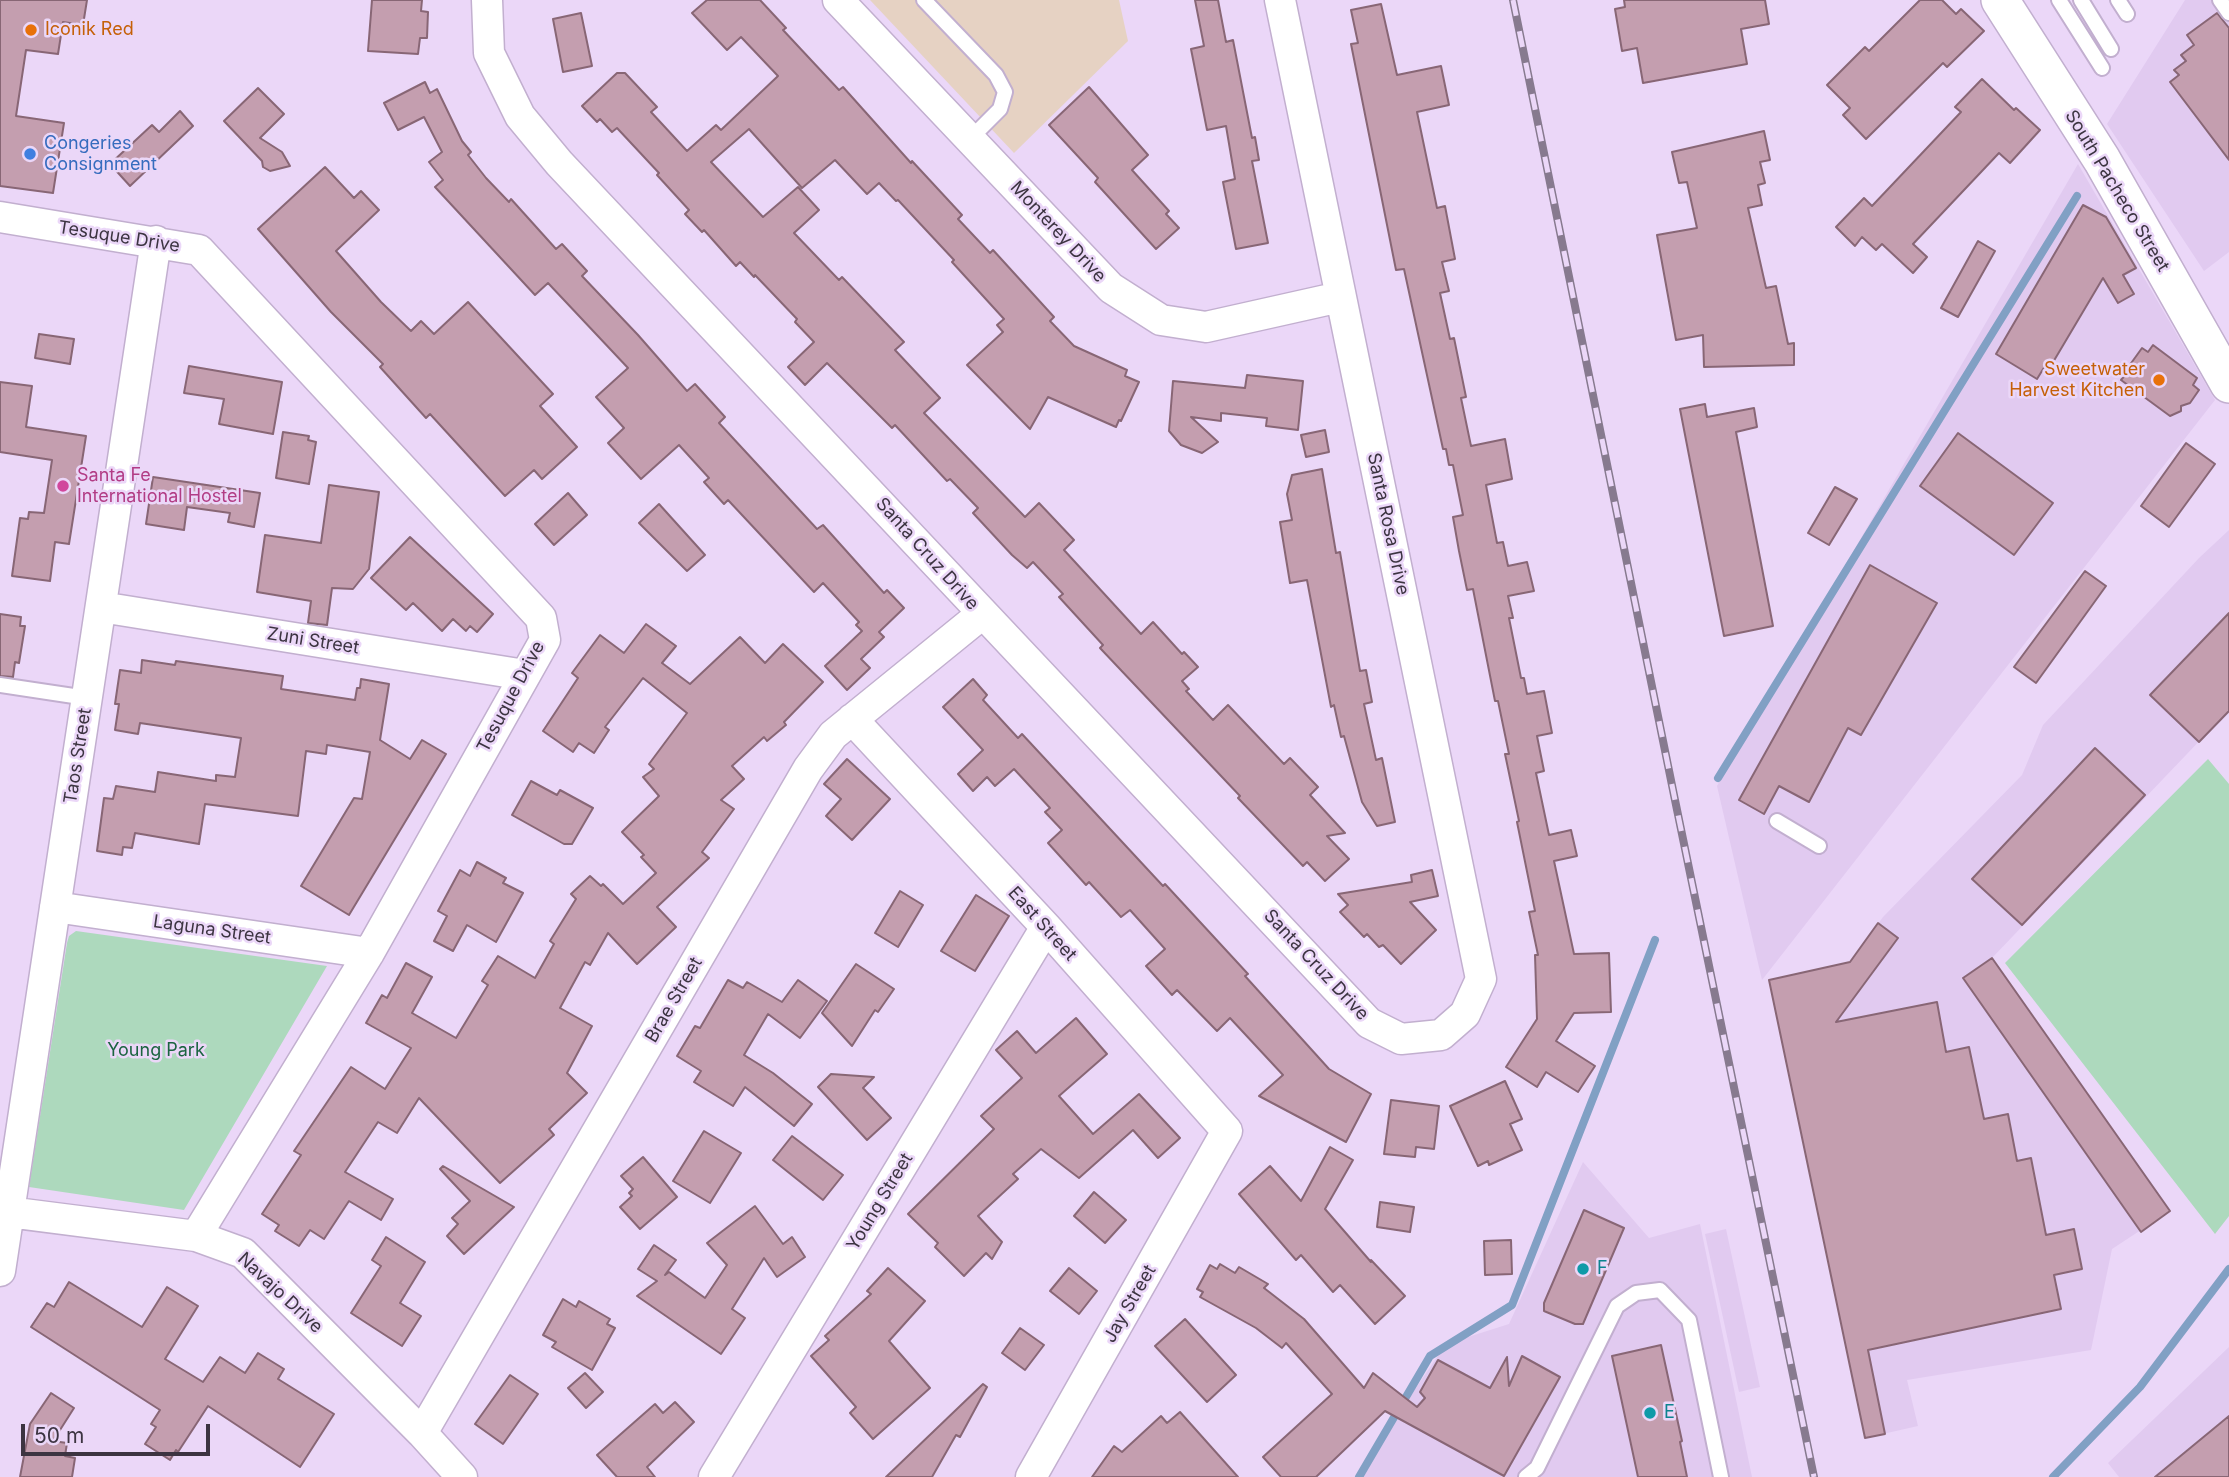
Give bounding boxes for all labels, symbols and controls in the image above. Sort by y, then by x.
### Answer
place label: Iconik Red [45,19,134,41]
marker: Iconik Red [23,22,39,38]
street label: South Pacheco Street [2060,106,2174,276]
place label: Congeries Consignment [44,133,157,176]
marker: Congeries Consignment [22,146,38,162]
street label: Monterey Drive [1006,177,1110,287]
street label: Tesuque Drive [57,217,181,257]
place label: Sweetwater Harvest Kitchen [2009,359,2145,402]
marker: Sweetwater Harvest Kitchen [2151,372,2167,388]
street label: Santa Rosa Drive [1362,451,1414,597]
place label: Santa Fe International Hostel [77,465,242,508]
marker: Santa Fe International Hostel [55,478,71,494]
street label: Santa Cruz Drive [871,493,983,615]
street label: Zuni Street [265,623,361,659]
street label: Tesuque Drive [473,638,549,756]
street label: Taos Street [60,707,96,805]
street label: East Street [1003,883,1081,965]
street label: Santa Cruz Drive [1259,905,1373,1025]
street label: Laguna Street [152,911,272,949]
street label: Brae Street [641,953,707,1047]
park label: Young Park [107,1040,205,1062]
street label: Young Street [842,1149,918,1255]
street label: Navajo Drive [233,1248,327,1338]
place label: F [1597,1258,1608,1280]
street label: Jay Street [1099,1261,1161,1347]
marker: F [1575,1261,1591,1277]
place label: E [1664,1402,1675,1424]
marker: E [1642,1405,1658,1421]
scale bar [24,1410,214,1454]
text: 50 m [34,1423,84,1448]

